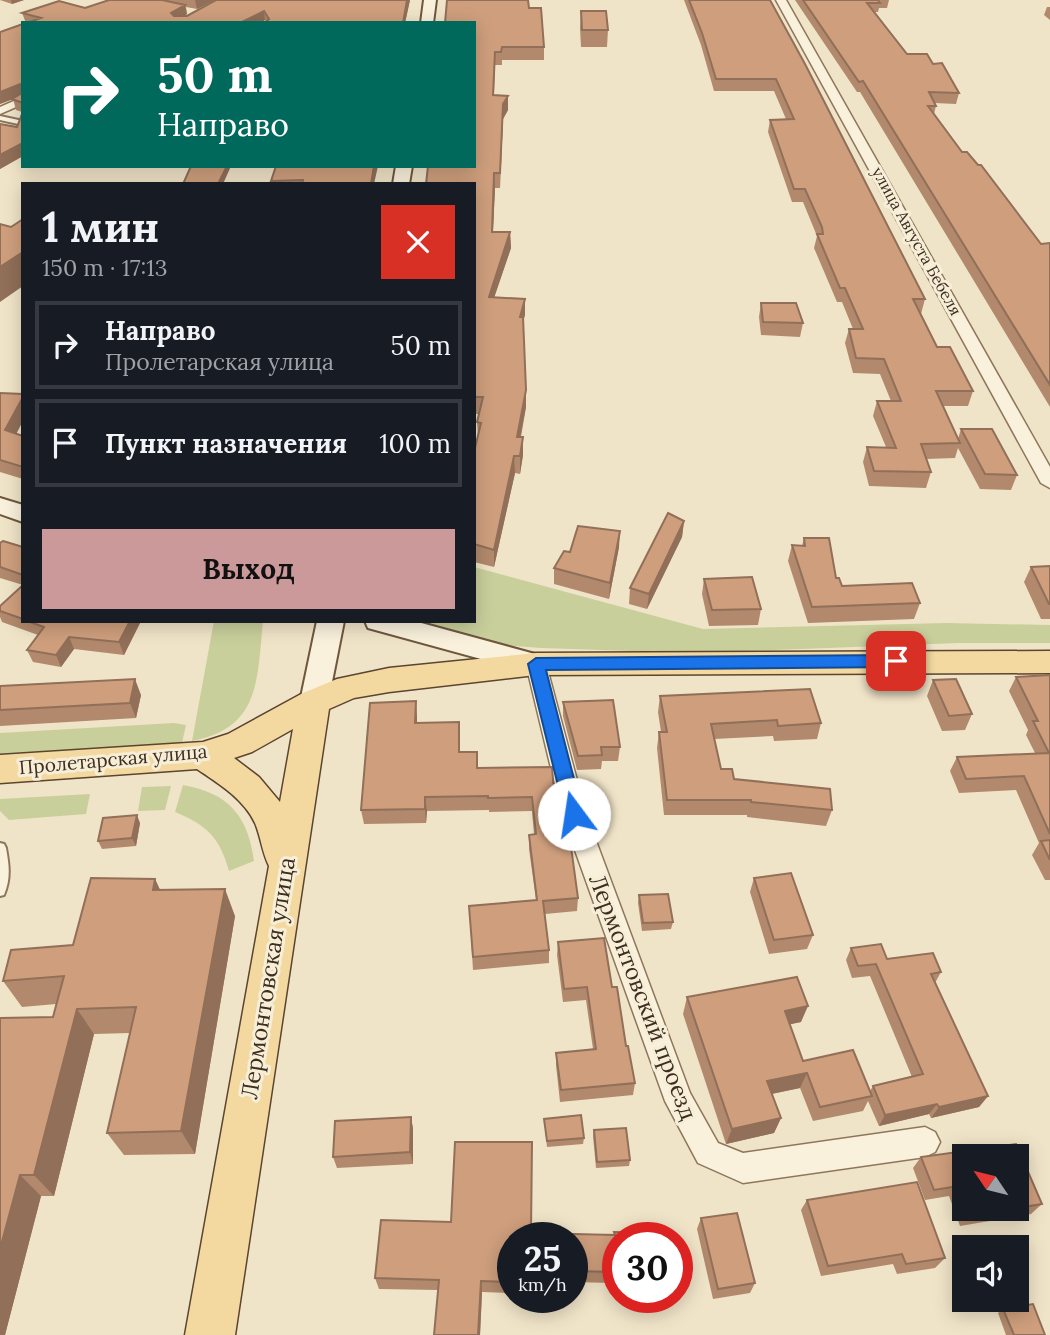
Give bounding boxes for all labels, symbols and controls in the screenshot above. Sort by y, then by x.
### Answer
text: 50 m [157,43,273,105]
icon: right [42,49,133,140]
text: Направо [157,104,289,145]
street label: улица Августа Бебеля [868,163,966,319]
text: 1 мин [42,200,159,254]
button: close [381,205,455,279]
text: 150 m · 17:13 [42,253,168,282]
text: Направо [105,314,216,347]
icon: right [46,326,84,364]
text: 50 m [391,329,451,362]
text: Пролетарская улица [105,347,334,376]
icon: arrive [46,424,84,462]
text: Пункт назначения [105,427,347,460]
text: 100 m [379,427,451,460]
button: Выход [42,529,455,609]
pin [866,631,926,691]
icon: arrive [877,642,915,680]
street label: Пролетарская улица [18,739,208,779]
position arrow [537,777,611,851]
street label: Лермонтовская улица [234,855,301,1101]
street label: Лермонтовский проезд [583,870,704,1124]
north arrow [952,1144,1029,1222]
map controls [952,1144,1029,1312]
speed limit sign: 30 [602,1222,693,1313]
button: sound [952,1235,1029,1312]
text: 25 [524,1236,561,1281]
text: km/h [518,1273,567,1296]

